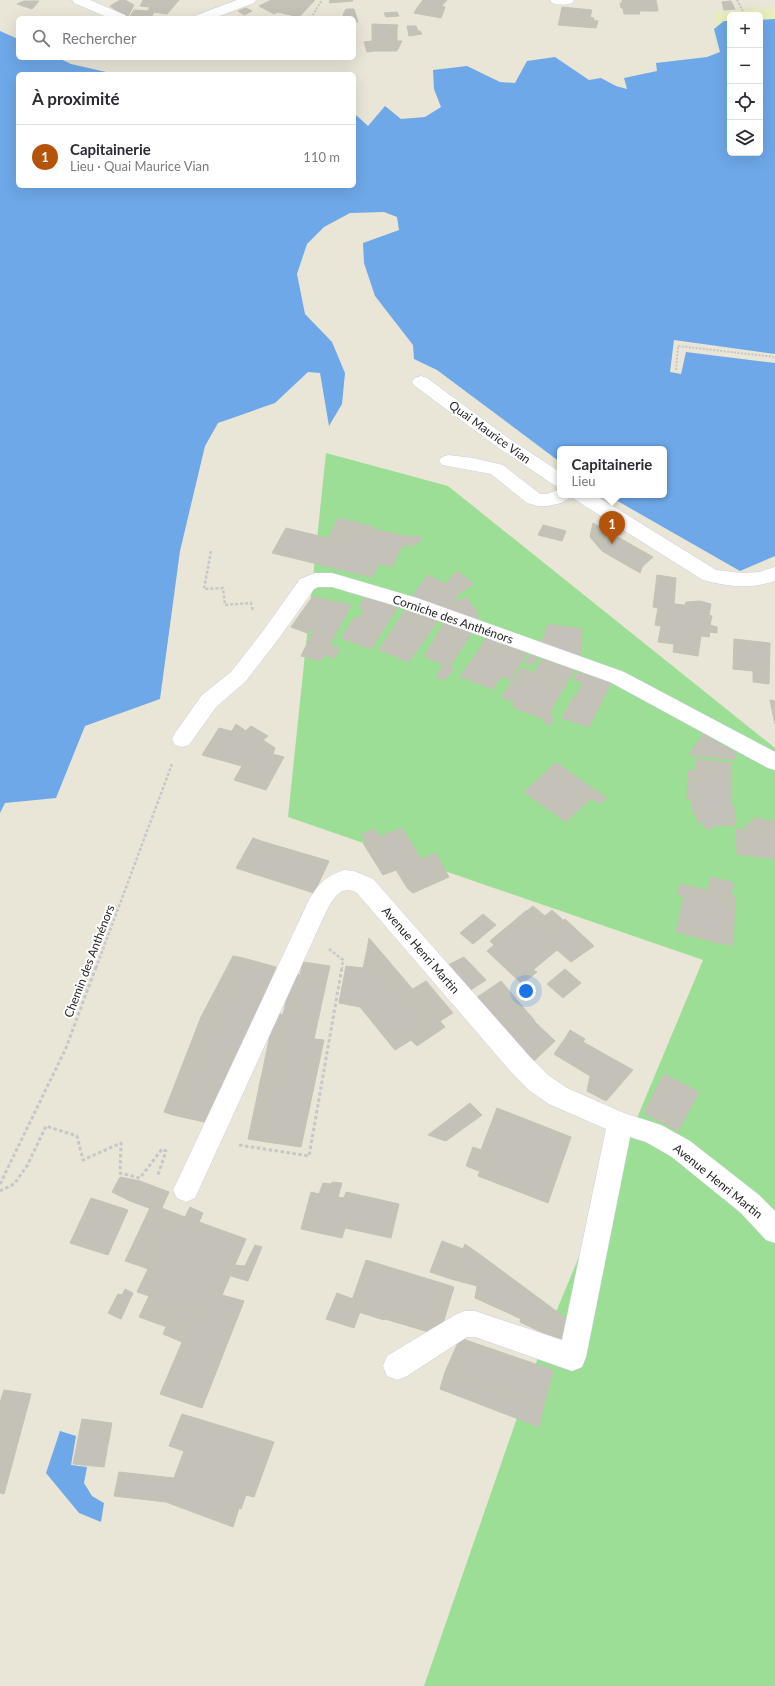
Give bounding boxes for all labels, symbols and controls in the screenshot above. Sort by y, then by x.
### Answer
map controls [727,12,763,156]
button: + [727,12,763,48]
search box [16,16,356,60]
icon: search [30,27,52,49]
text: Rechercher [62,29,136,47]
button: − [727,48,763,84]
button: locate [727,84,763,120]
text: À proximité [32,88,120,109]
button: layers [727,120,763,156]
text: Capitainerie [70,140,151,158]
text: 1 [41,149,49,165]
text: 110 m [303,149,340,165]
text: Lieu · Quai Maurice Vian [70,158,209,174]
street label: Quai Maurice Vian [446,397,534,467]
popup [557,446,667,498]
text: Capitainerie [572,455,652,473]
text: Lieu [572,473,596,489]
pin: 1 [599,511,625,544]
street label: Corniche des Anthénors [391,591,515,647]
street label: Chemin des Anthénors [61,902,117,1020]
street label: Avenue Henri Martin [379,903,463,997]
your location [516,981,536,1001]
street label: Avenue Henri Martin [670,1140,766,1222]

